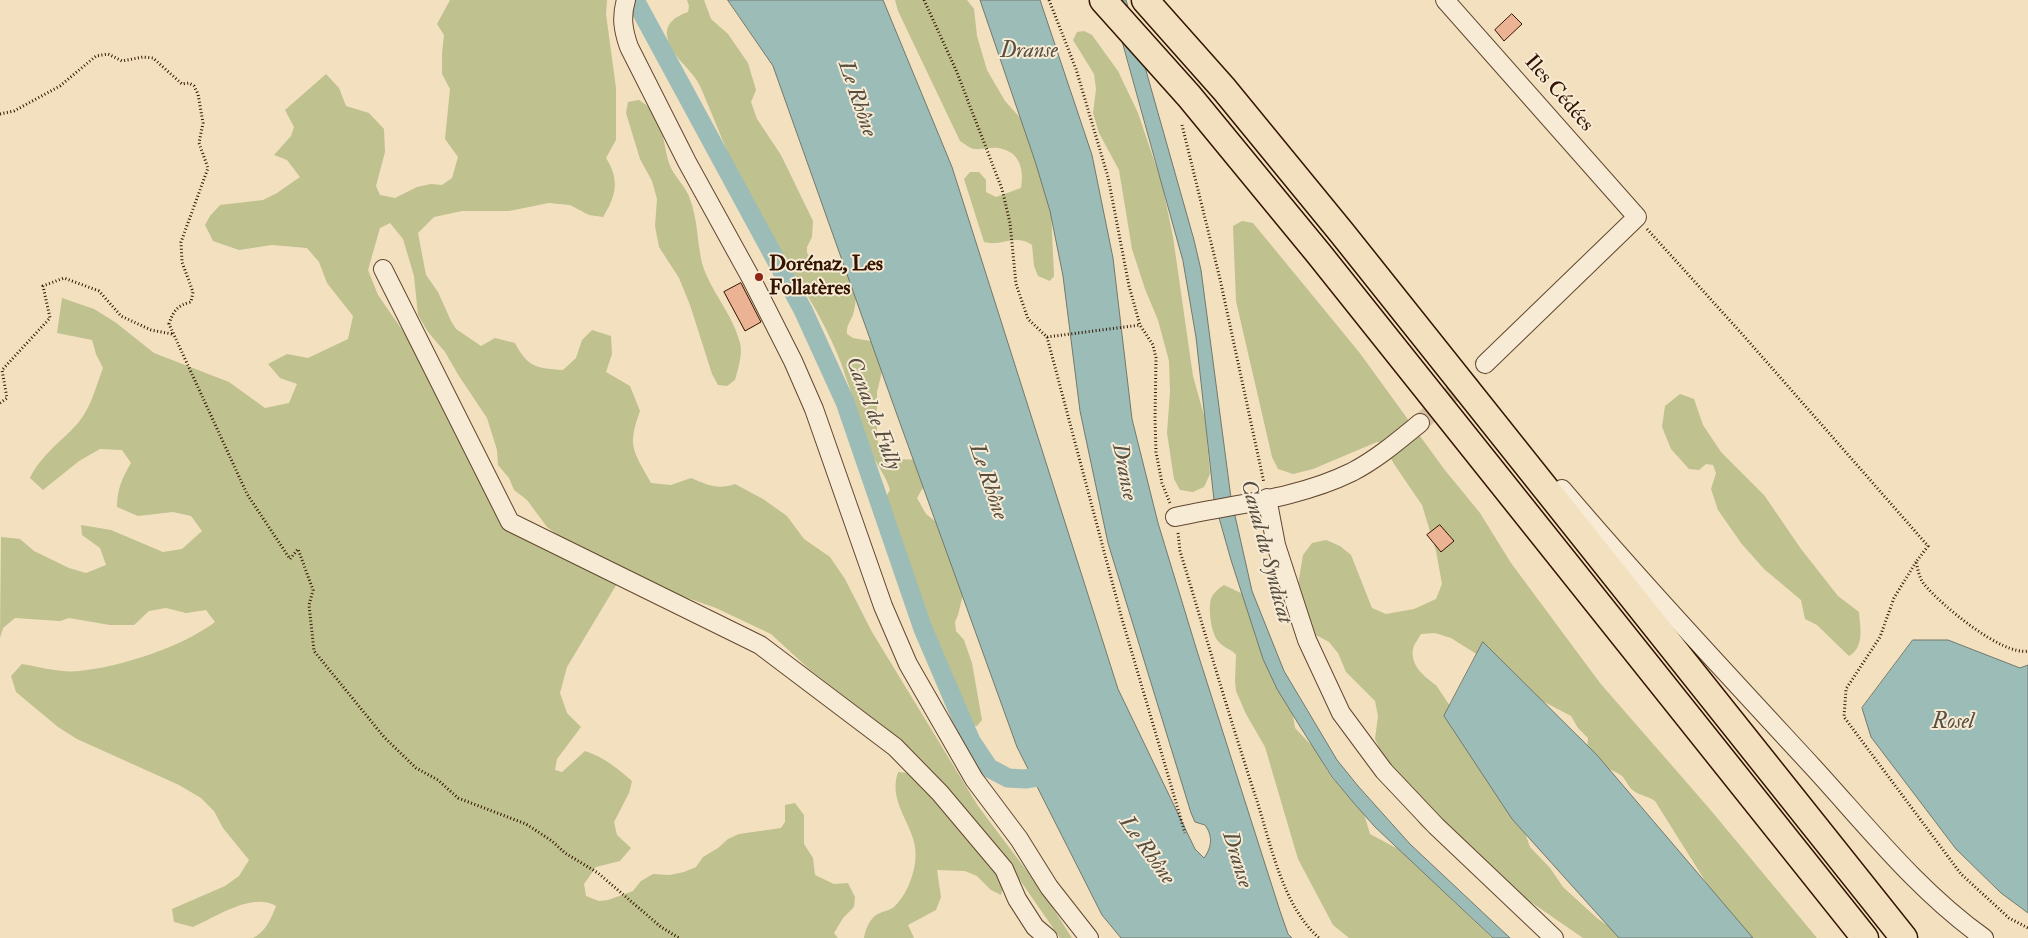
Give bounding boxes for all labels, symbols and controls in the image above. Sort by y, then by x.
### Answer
water label: Dranse [1000,39,1058,65]
street label: Iles Cédées [1518,50,1598,138]
water label: Le Rhône [831,57,881,141]
place label: Dorénaz, Les Follatères [769,252,883,302]
marker: Dorénaz, Les Follatères [753,271,765,283]
water label: Canal de Fully [838,354,906,474]
water label: Le Rhône [962,440,1012,524]
water label: Dranse [1105,441,1141,503]
water label: Canal du Syndicat [1233,477,1297,627]
water label: Rosel [1932,710,1974,736]
water label: Le Rhône [1112,811,1180,891]
water label: Dranse [1215,829,1257,891]

